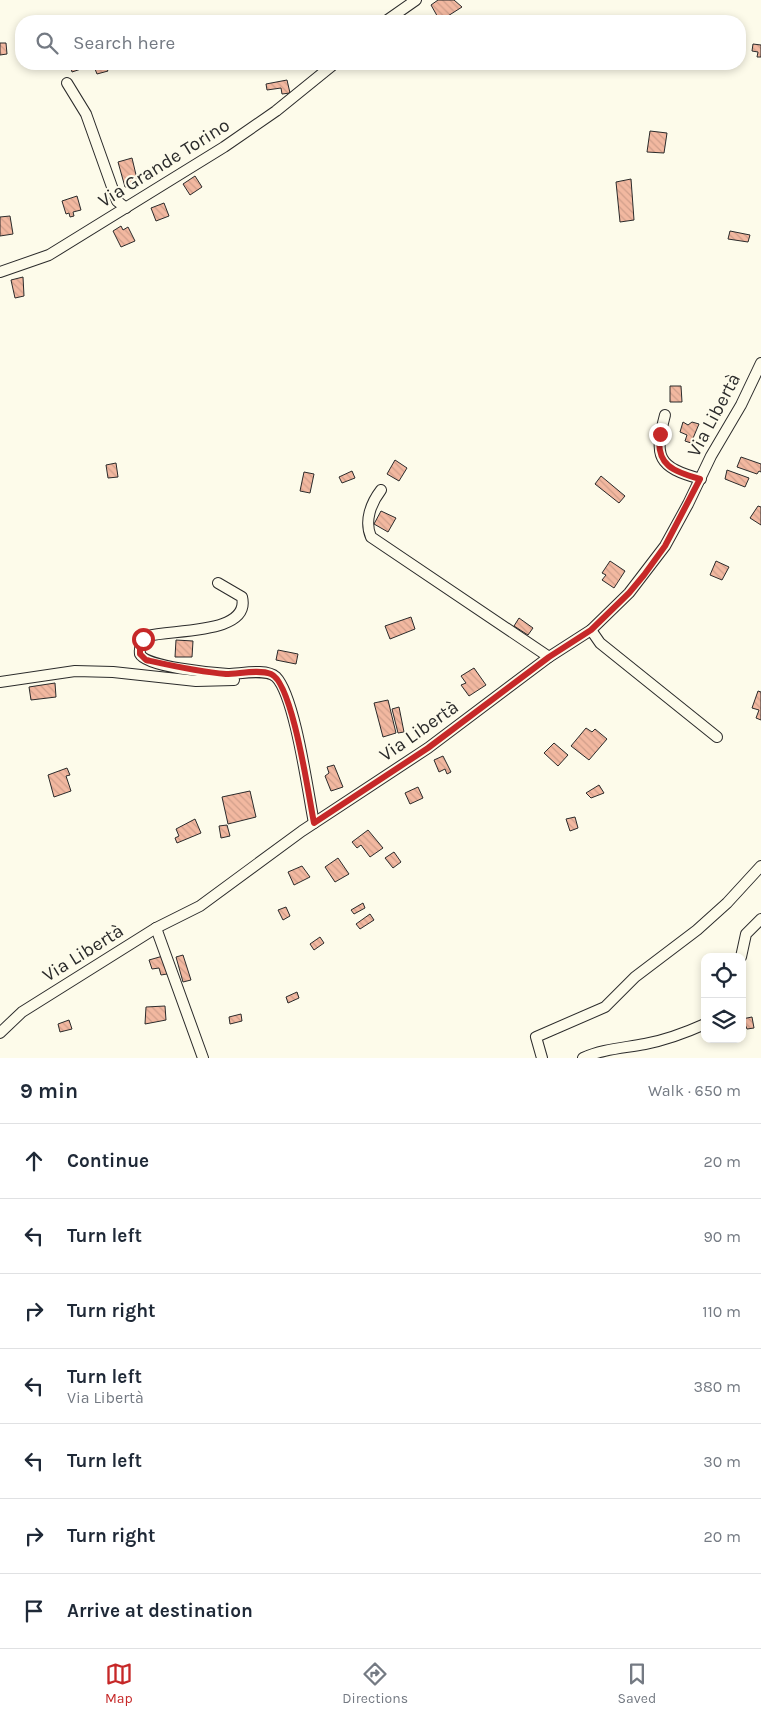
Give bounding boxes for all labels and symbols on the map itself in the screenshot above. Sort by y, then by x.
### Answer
street label: Via Grande Torino [94,114,234,212]
street label: Via Libertà [683,370,745,460]
route end [649,423,672,446]
route start [132,628,155,651]
street label: Via Libertà [375,696,463,766]
street label: Via Libertà [38,919,128,987]

